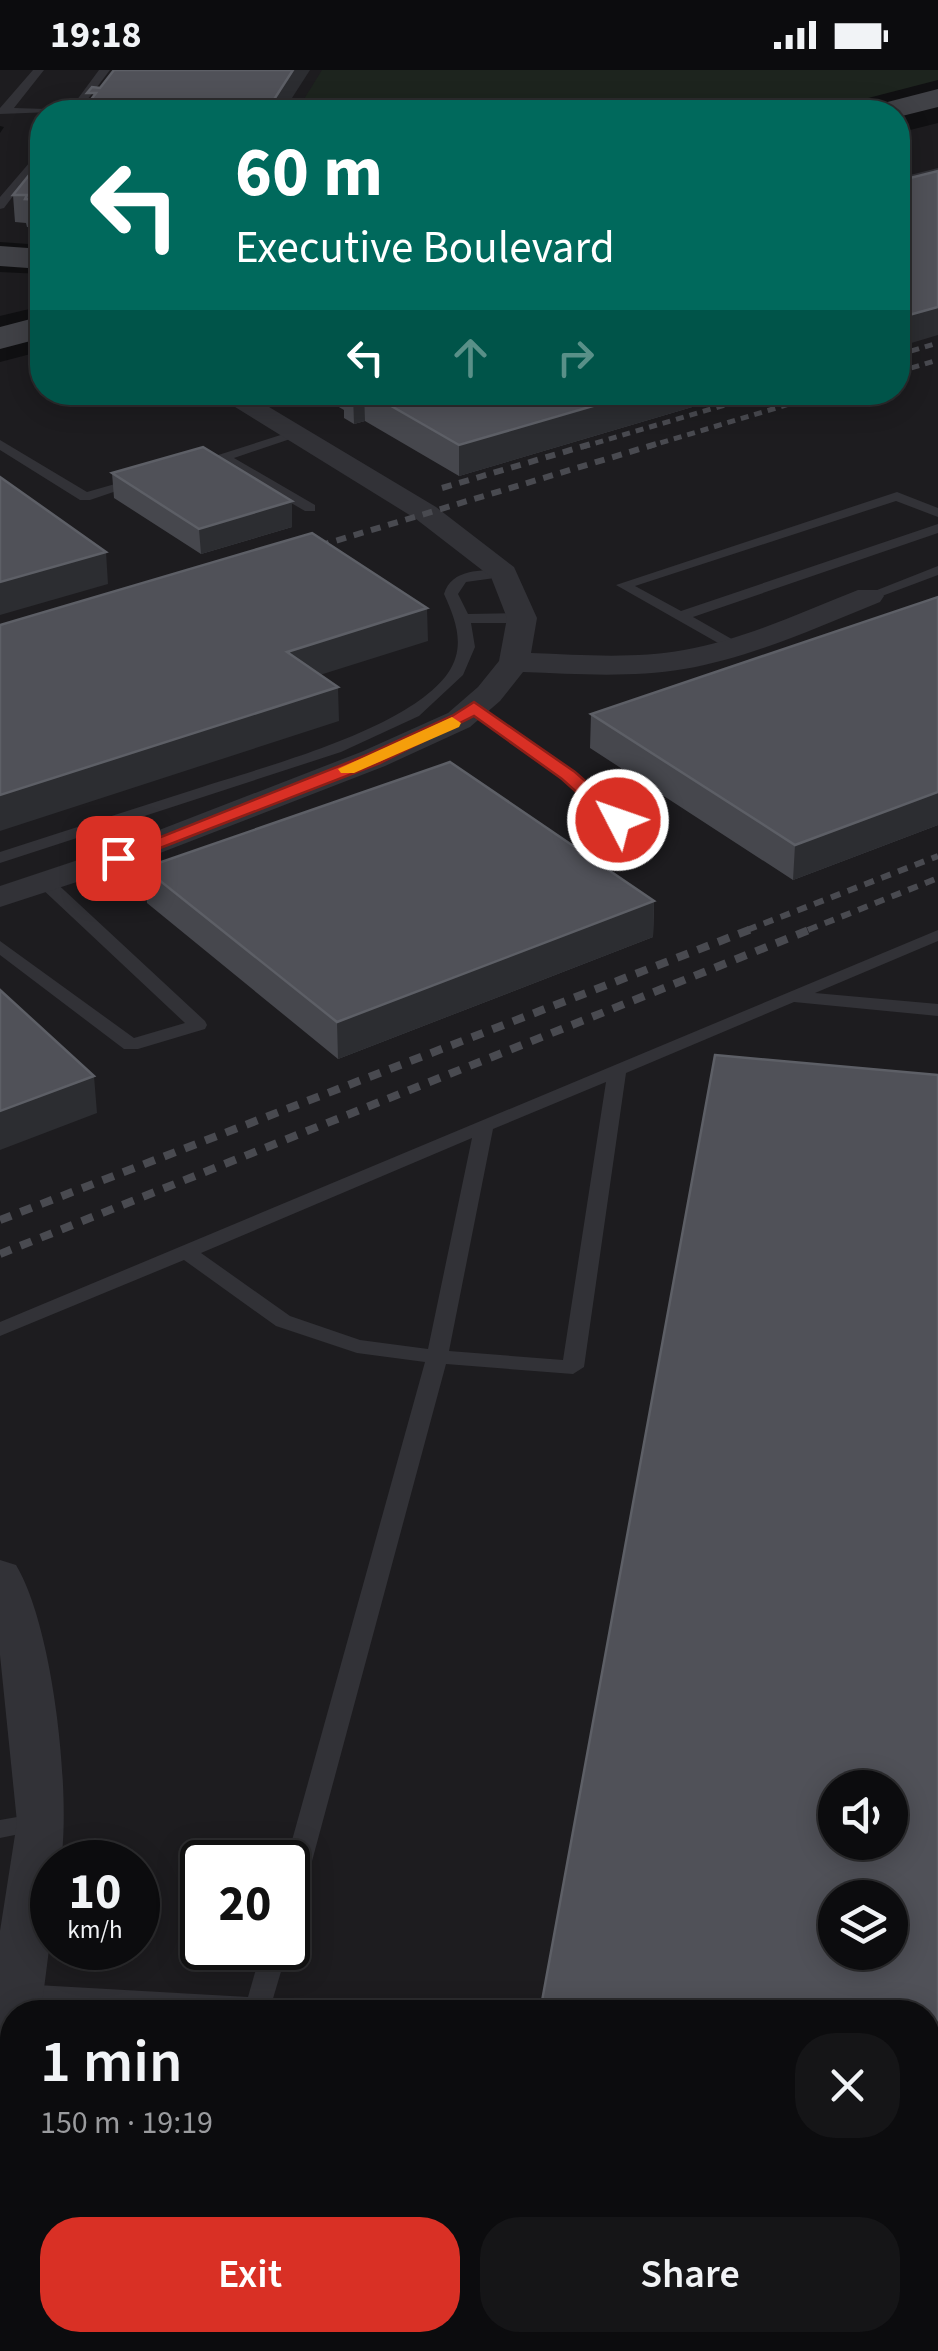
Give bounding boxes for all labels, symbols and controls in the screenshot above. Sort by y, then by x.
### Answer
text: 19:18 [50,8,142,62]
text: 60 m [235,123,383,223]
icon: left [70,140,200,270]
text: Executive Boulevard [235,216,615,280]
icon: left [338,330,393,385]
icon: ahead [443,330,498,385]
icon: right [548,330,603,385]
position arrow [566,768,670,872]
pin [76,816,161,901]
icon: arrive [91,831,146,886]
map controls [818,1770,908,1970]
button: sound [818,1770,908,1860]
speed limit sign: 20 [180,1840,310,1970]
text: 10 [69,1857,121,1928]
button: layers [818,1880,908,1970]
text: km/h [67,1912,123,1948]
text: 1 min [40,2020,183,2105]
button: close [795,2033,900,2138]
text: 150 m · 19:19 [40,2100,213,2146]
button: Exit [40,2217,460,2332]
button: Share [480,2217,900,2332]

